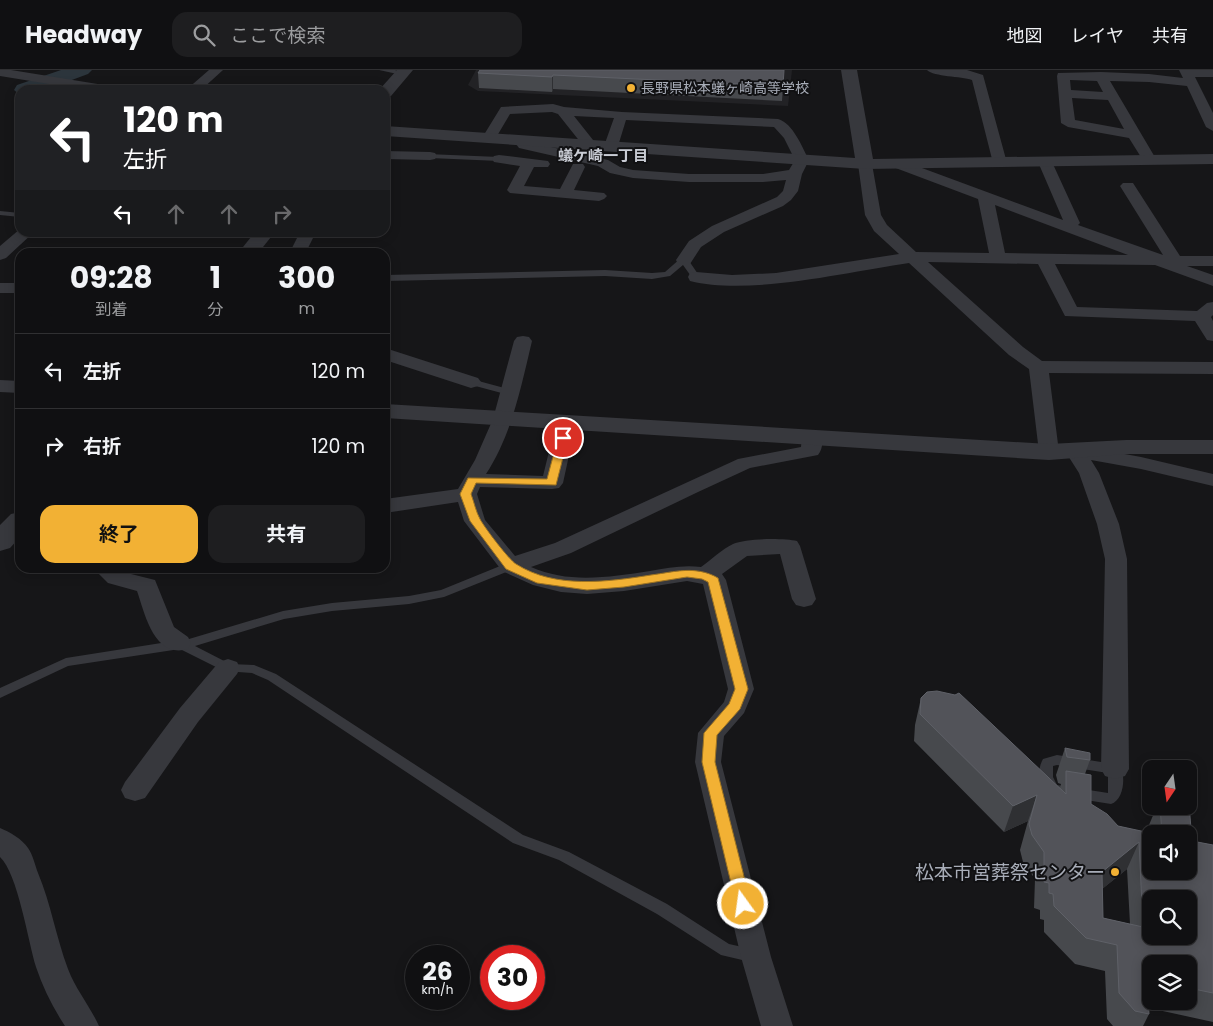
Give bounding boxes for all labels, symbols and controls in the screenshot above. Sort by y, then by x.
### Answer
search box [172,12,522,57]
text: Headway [25,18,142,51]
icon: search [190,21,218,49]
text: ここで検索 [230,22,325,49]
text: 地図 [1007,23,1043,48]
text: レイヤ [1071,23,1124,48]
text: 共有 [1152,23,1188,48]
place label: 長野県松本蟻ヶ崎高等学校 [641,78,809,98]
marker: 長野県松本蟻ヶ崎高等学校 [625,82,637,94]
text: 120 m [123,95,223,144]
icon: left [40,105,105,170]
text: 左折 [123,144,167,175]
district label: 蟻ケ崎一丁目 [558,145,648,166]
icon: left [109,200,137,228]
icon: ahead [162,200,190,228]
icon: ahead [215,200,243,228]
icon: right [268,200,296,228]
text: 09:28 [70,256,153,299]
text: 1 [210,256,221,299]
text: 300 [278,256,335,299]
text: m [298,297,315,320]
text: 到着 [95,298,127,321]
text: 分 [207,298,223,321]
icon: left [40,357,68,385]
text: 左折 [83,358,121,385]
text: 120 m [311,358,365,385]
pin [542,417,584,459]
icon: arrive [549,424,577,452]
icon: right [40,432,68,460]
text: 右折 [83,433,121,460]
text: 120 m [311,433,365,460]
button: 終了 [40,505,198,563]
button: 共有 [208,505,365,563]
north arrow [1142,760,1198,815]
map controls [1142,760,1197,1010]
button: sound [1142,825,1197,880]
place label: 松本市営葬祭センター [915,859,1105,886]
marker: 松本市営葬祭センター [1109,866,1121,878]
position arrow [716,877,768,929]
button: search [1142,890,1197,945]
speed limit sign: 30 [480,945,545,1010]
text: 26 [422,954,453,989]
button: layers [1142,955,1197,1010]
text: km/h [422,981,453,998]

